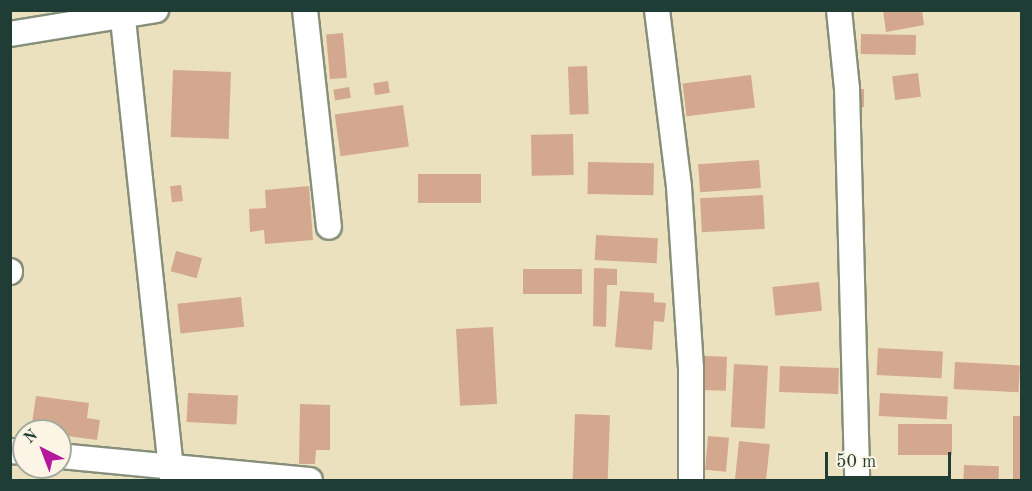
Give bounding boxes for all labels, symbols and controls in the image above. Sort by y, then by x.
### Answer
north arrow [12,419,72,479]
text: N [21,427,41,447]
scale bar [828,440,954,478]
text: 50 m [836,453,876,471]

